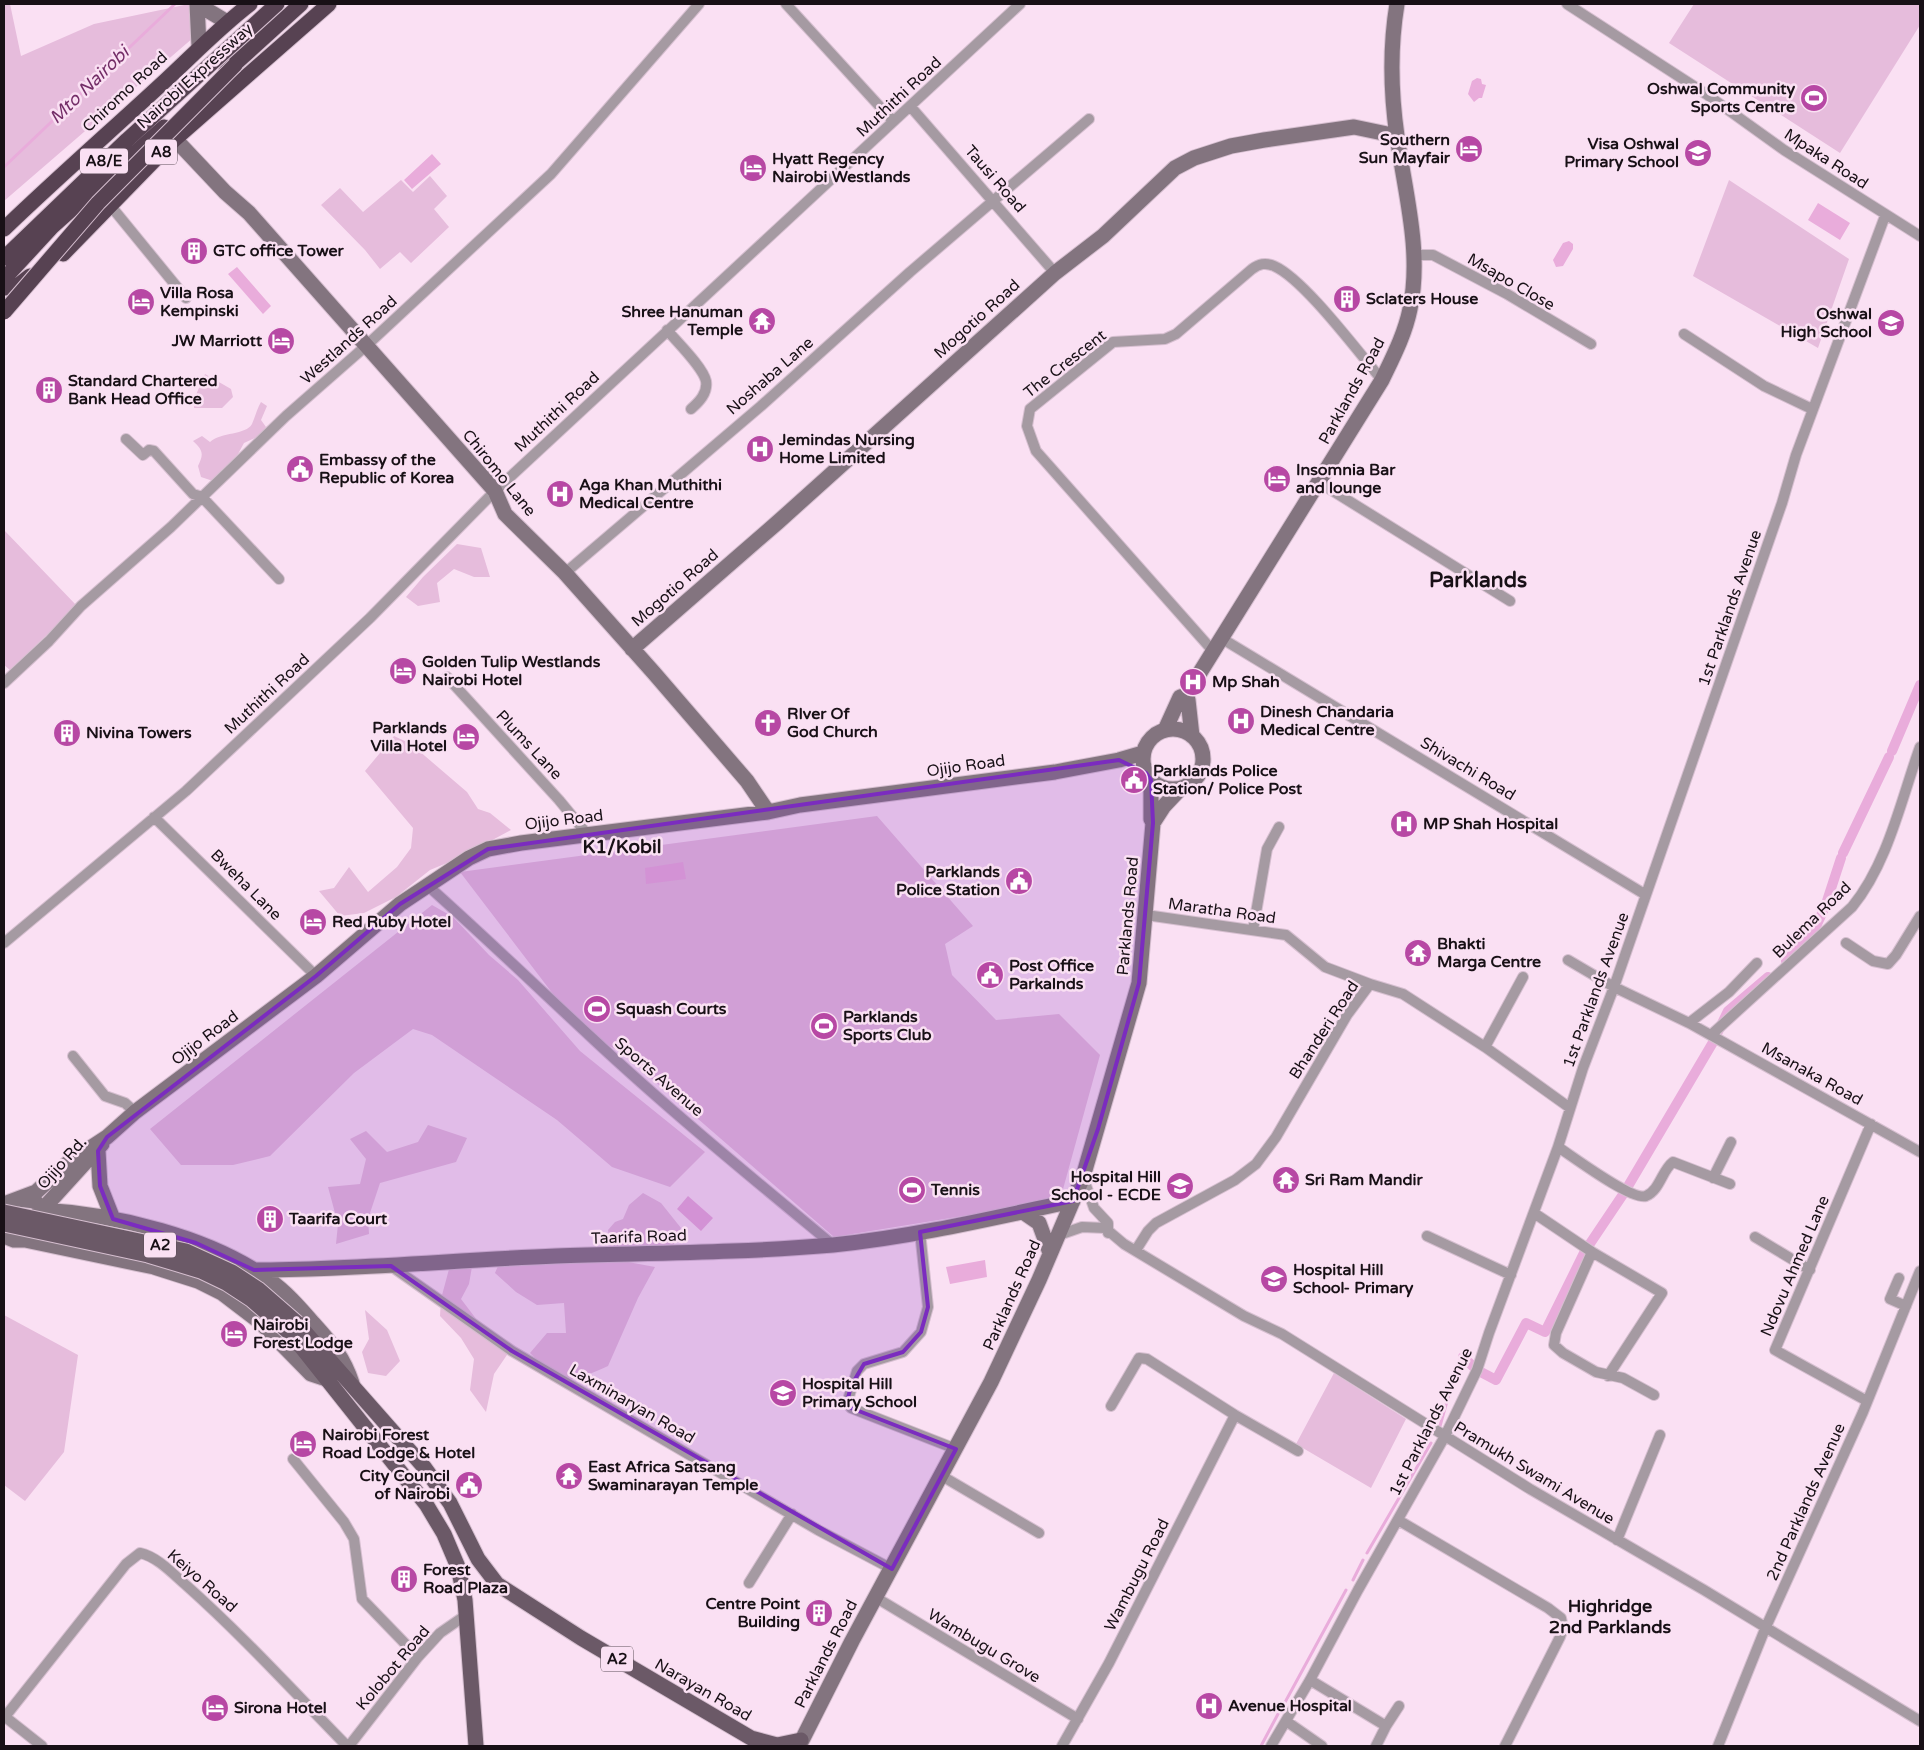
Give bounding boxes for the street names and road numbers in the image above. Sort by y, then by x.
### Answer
street label: Nairobi Expressway [133,18,257,133]
street label: Chiromo Road [78,47,172,137]
street label: Muthithi Road [852,53,946,141]
street label: Mpaka Road [1780,124,1872,194]
road number: A8 [145,140,177,164]
street label: Tausi Road [960,141,1030,217]
road number: A8/E [80,148,128,174]
street label: Msapo Close [1464,249,1558,315]
street label: Mogotio Road [930,275,1024,363]
street label: Westlands Road [297,291,401,389]
street label: The Crescent [1020,326,1110,402]
street label: Noshaba Lane [722,333,818,419]
street label: Parklands Road [1314,334,1390,448]
street label: Muthithi Road [510,368,604,456]
street label: Chiromo Lane [458,425,540,521]
street label: 1st Parklands Avenue [1694,527,1766,689]
street label: Mogotio Road [627,545,723,631]
street label: Muthithi Road [220,650,314,738]
street label: Plums Lane [492,706,566,784]
street label: Shivachi Road [1417,733,1519,805]
street label: Ojijo Road [925,751,1007,781]
street label: Ojijo Road [524,805,604,835]
street label: Bweha Lane [206,845,286,925]
street label: Parklands Road [1113,856,1143,976]
street label: Bulema Road [1768,877,1856,963]
street label: Maratha Road [1167,894,1277,928]
street label: 1st Parklands Avenue [1559,910,1633,1070]
street label: Bhanderi Road [1285,977,1363,1083]
street label: Ojijo Road [167,1006,243,1070]
street label: Sports Avenue [611,1033,707,1121]
street label: Msanaka Road [1758,1038,1866,1110]
street label: Ojijo Rd. [33,1132,91,1194]
street label: Ndovu Ahmed Lane [1756,1192,1834,1340]
street label: Taarifa Road [591,1225,687,1249]
road number: A2 [144,1232,176,1258]
street label: Parklands Road [979,1237,1045,1353]
street label: 1st Parklands Avenue [1385,1344,1477,1500]
street label: Laxminaryan Road [566,1360,698,1448]
street label: Pramukh Swami Avenue [1450,1417,1618,1529]
street label: 2nd Parklands Avenue [1762,1420,1850,1584]
street label: Wambugu Road [1100,1516,1174,1634]
street label: Keiyo Road [163,1545,241,1617]
street label: Parklands Road [790,1596,862,1712]
street label: Wambugu Grove [924,1604,1044,1688]
street label: Kolobot Road [352,1622,434,1714]
road number: A2 [601,1646,633,1672]
street label: Narayan Road [651,1654,755,1726]

